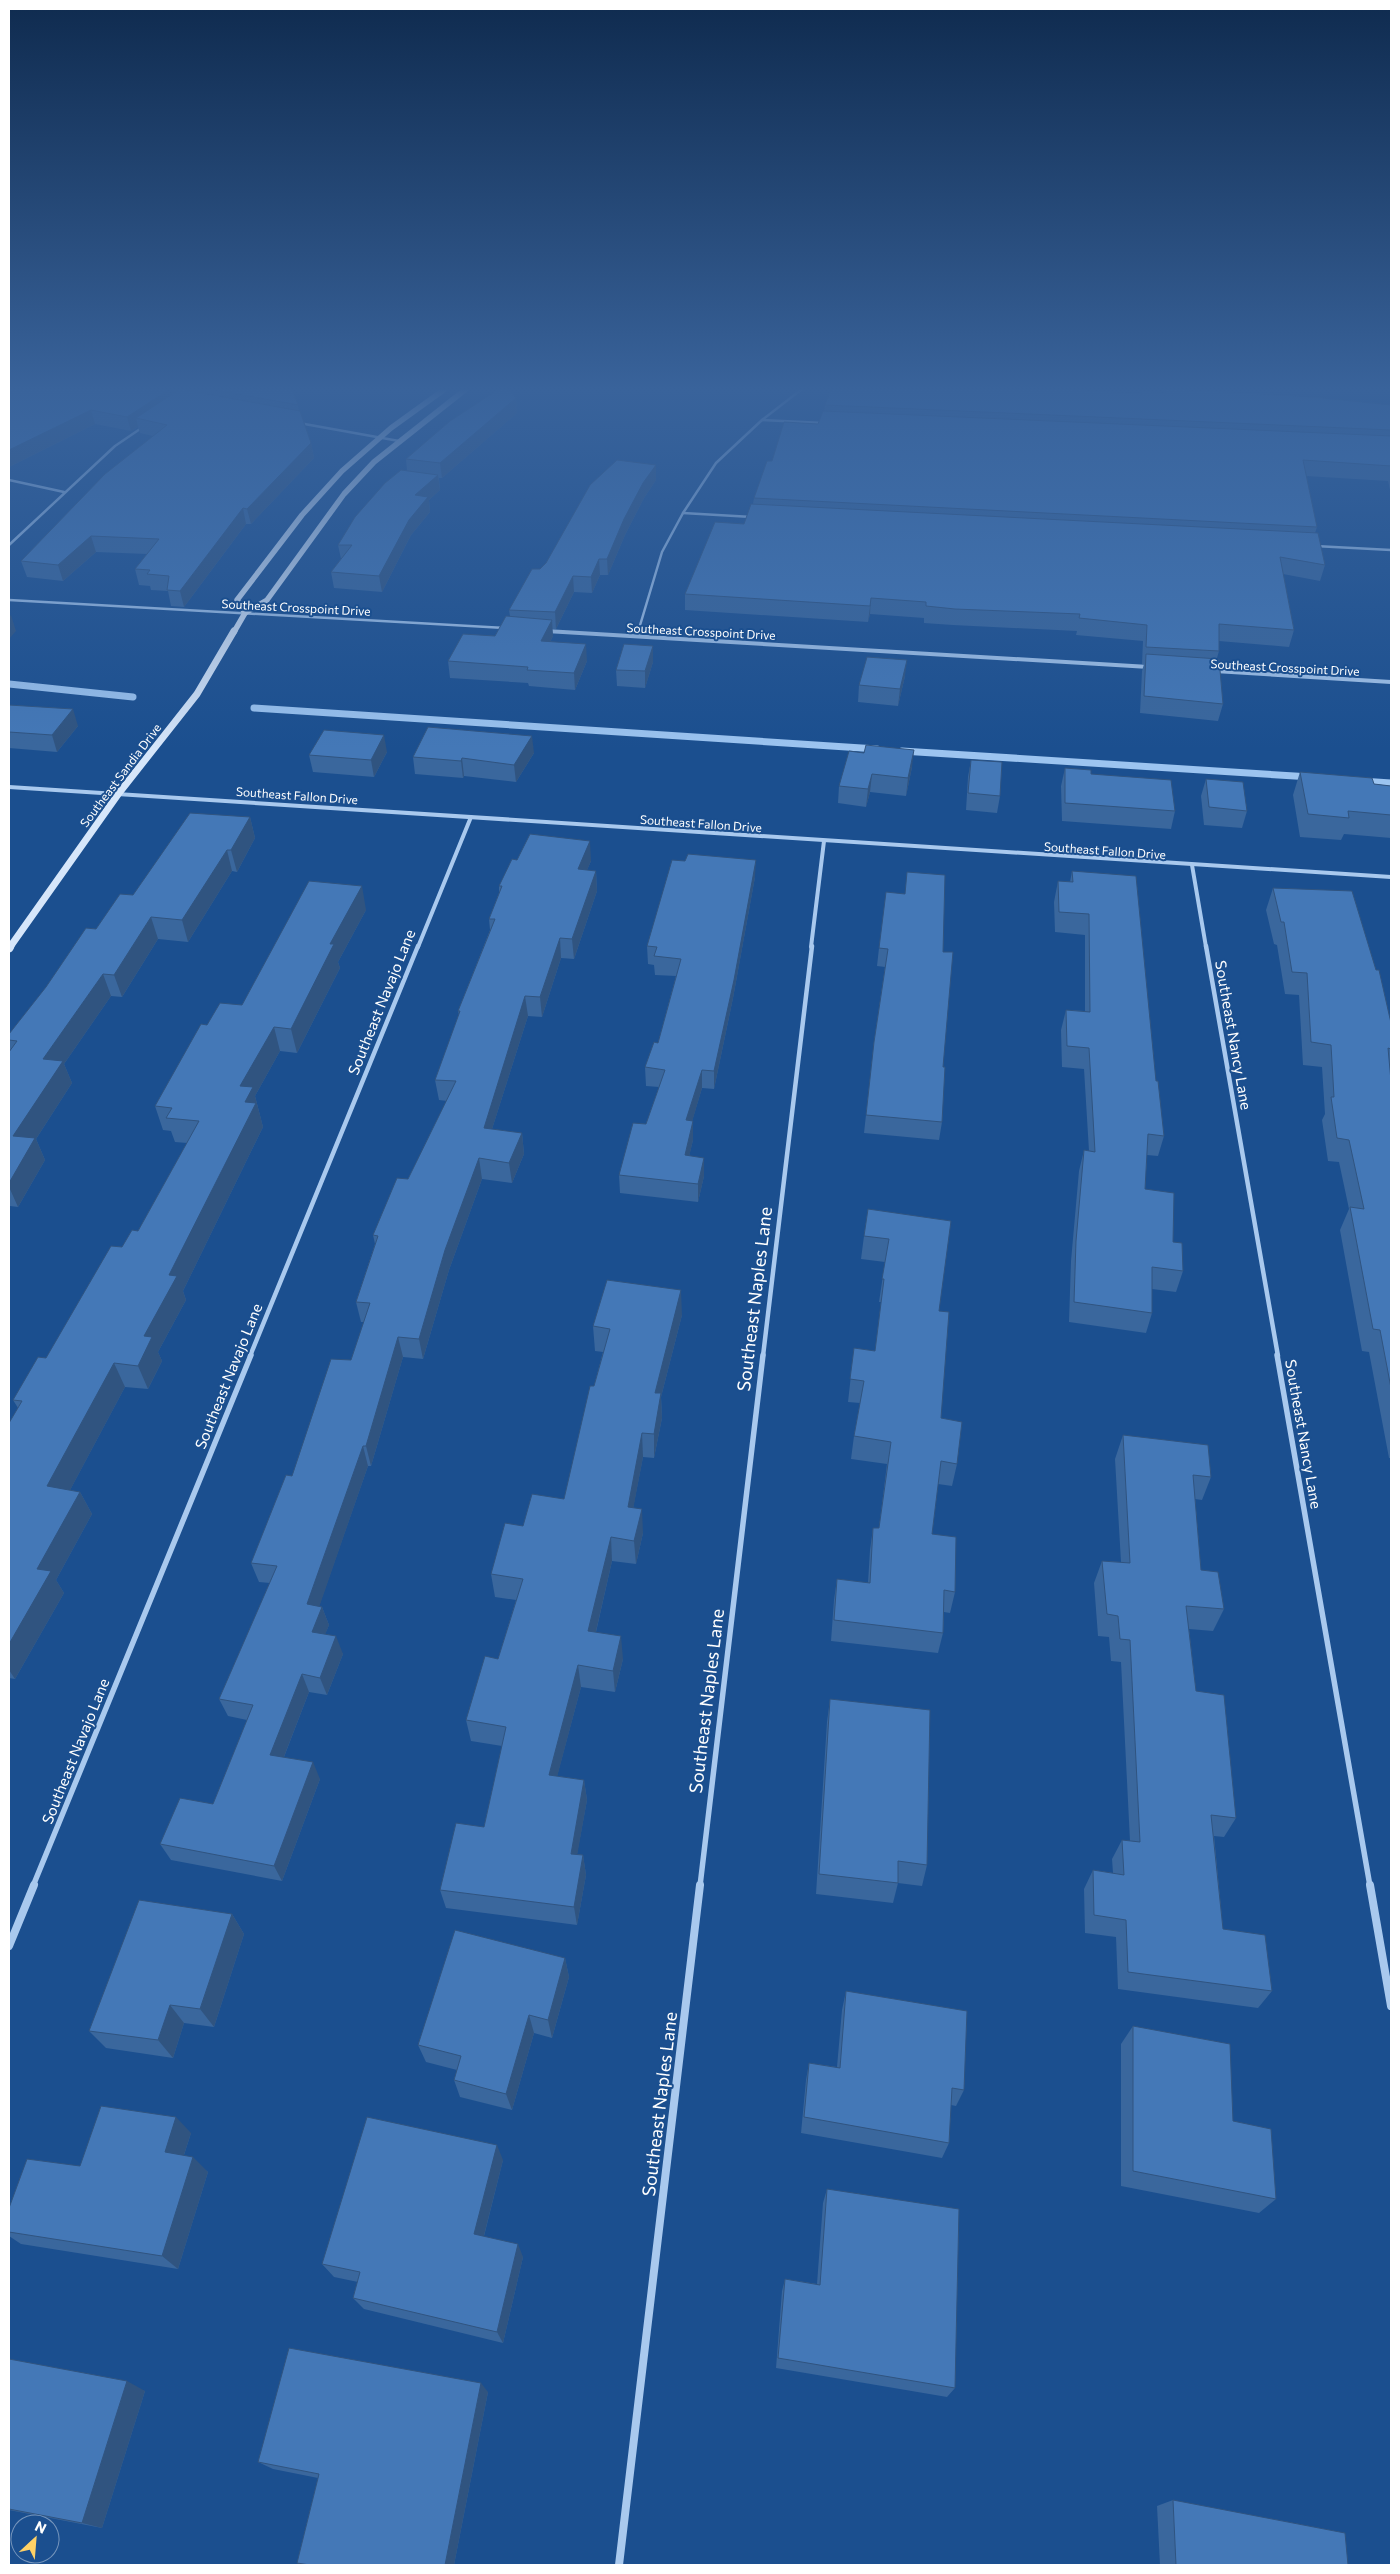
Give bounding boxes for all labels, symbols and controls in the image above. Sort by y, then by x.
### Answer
street label: Southeast Crosspoint Drive [221,596,371,618]
street label: Southeast Crosspoint Drive [626,620,776,642]
street label: Southeast Crosspoint Drive [1210,656,1360,678]
street label: Southeast Sandia Drive [77,721,163,829]
street label: Southeast Fallon Drive [236,784,358,806]
street label: Southeast Fallon Drive [640,812,762,834]
street label: Southeast Fallon Drive [1044,839,1166,861]
street label: Southeast Navajo Lane [344,926,418,1077]
street label: Southeast Nancy Lane [1212,959,1256,1111]
street label: Southeast Naples Lane [732,1205,776,1393]
street label: Southeast Navajo Lane [191,1300,265,1451]
street label: Southeast Nancy Lane [1282,1358,1326,1510]
street label: Southeast Naples Lane [684,1607,728,1795]
street label: Southeast Navajo Lane [38,1675,112,1826]
street label: Southeast Naples Lane [637,2010,681,2198]
north arrow [10,2514,60,2564]
text: N [32,2517,49,2537]

